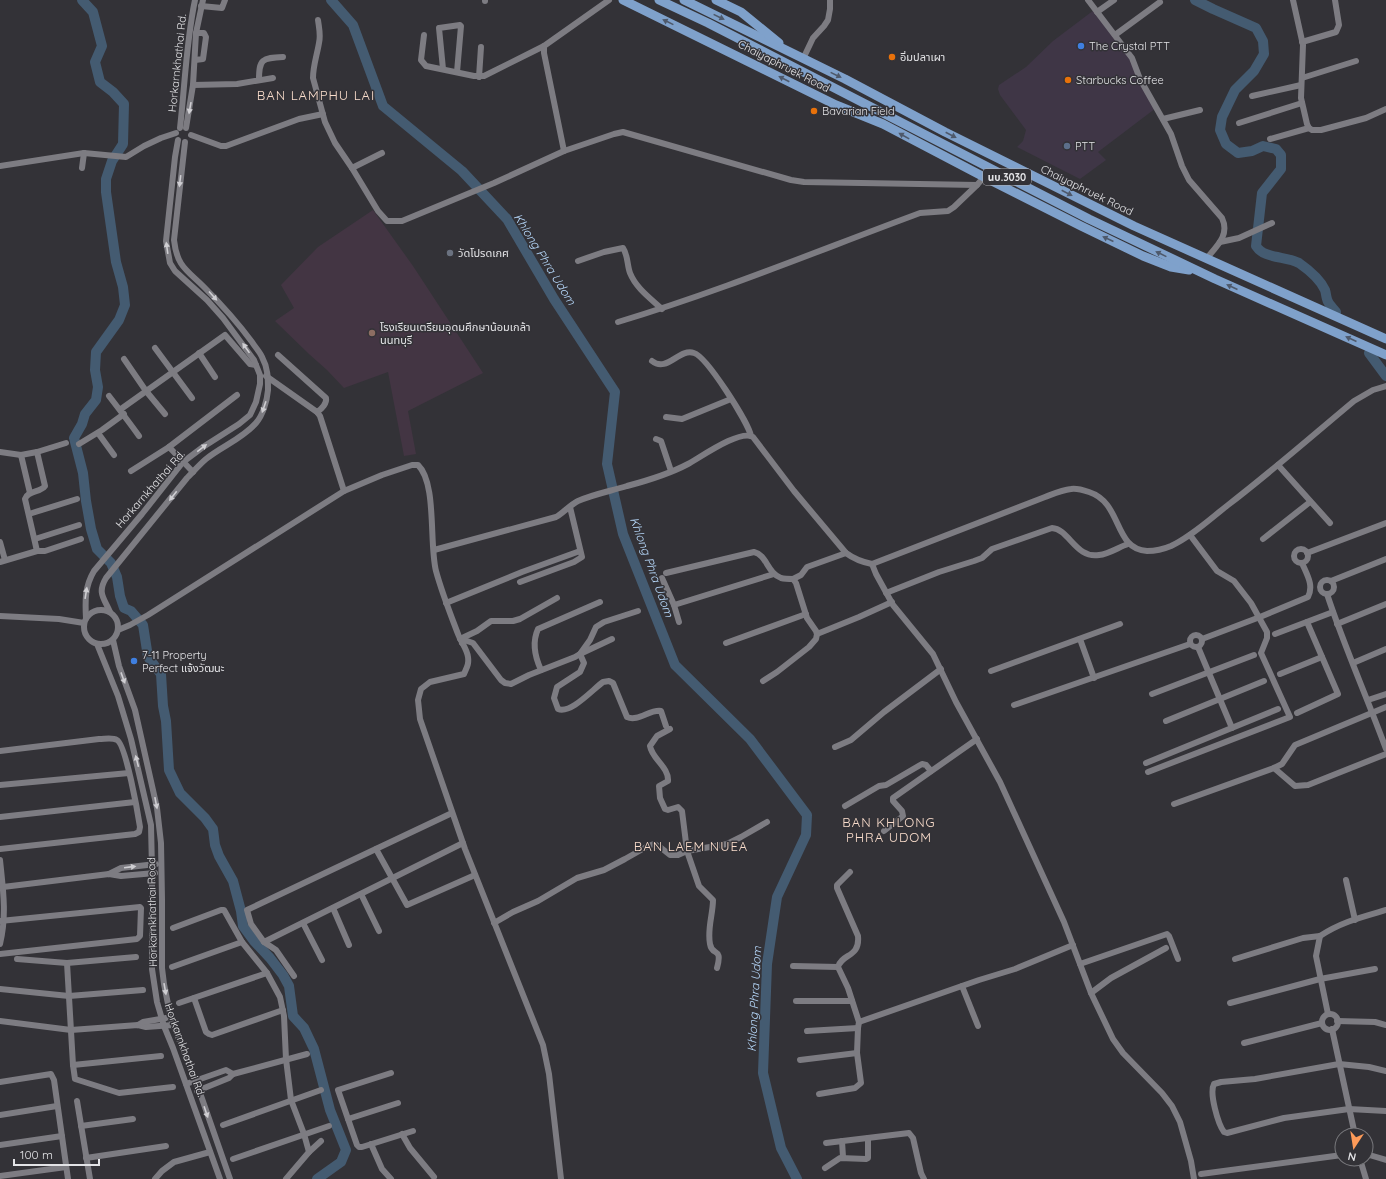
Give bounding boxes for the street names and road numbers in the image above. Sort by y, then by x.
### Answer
street label: Horkarnkhathai Rd. [165,13,189,113]
street label: Chaiyaphruek Road [736,37,832,95]
street label: Chaiyaphruek Road [1038,162,1136,218]
road number: นบ.3030 [983,169,1031,185]
street label: Horkarnkhathai Rd. [112,447,188,531]
street label: Horkarnkhathai Road [144,857,160,967]
street label: Horkarnkhathai Rd. [162,1001,208,1099]

